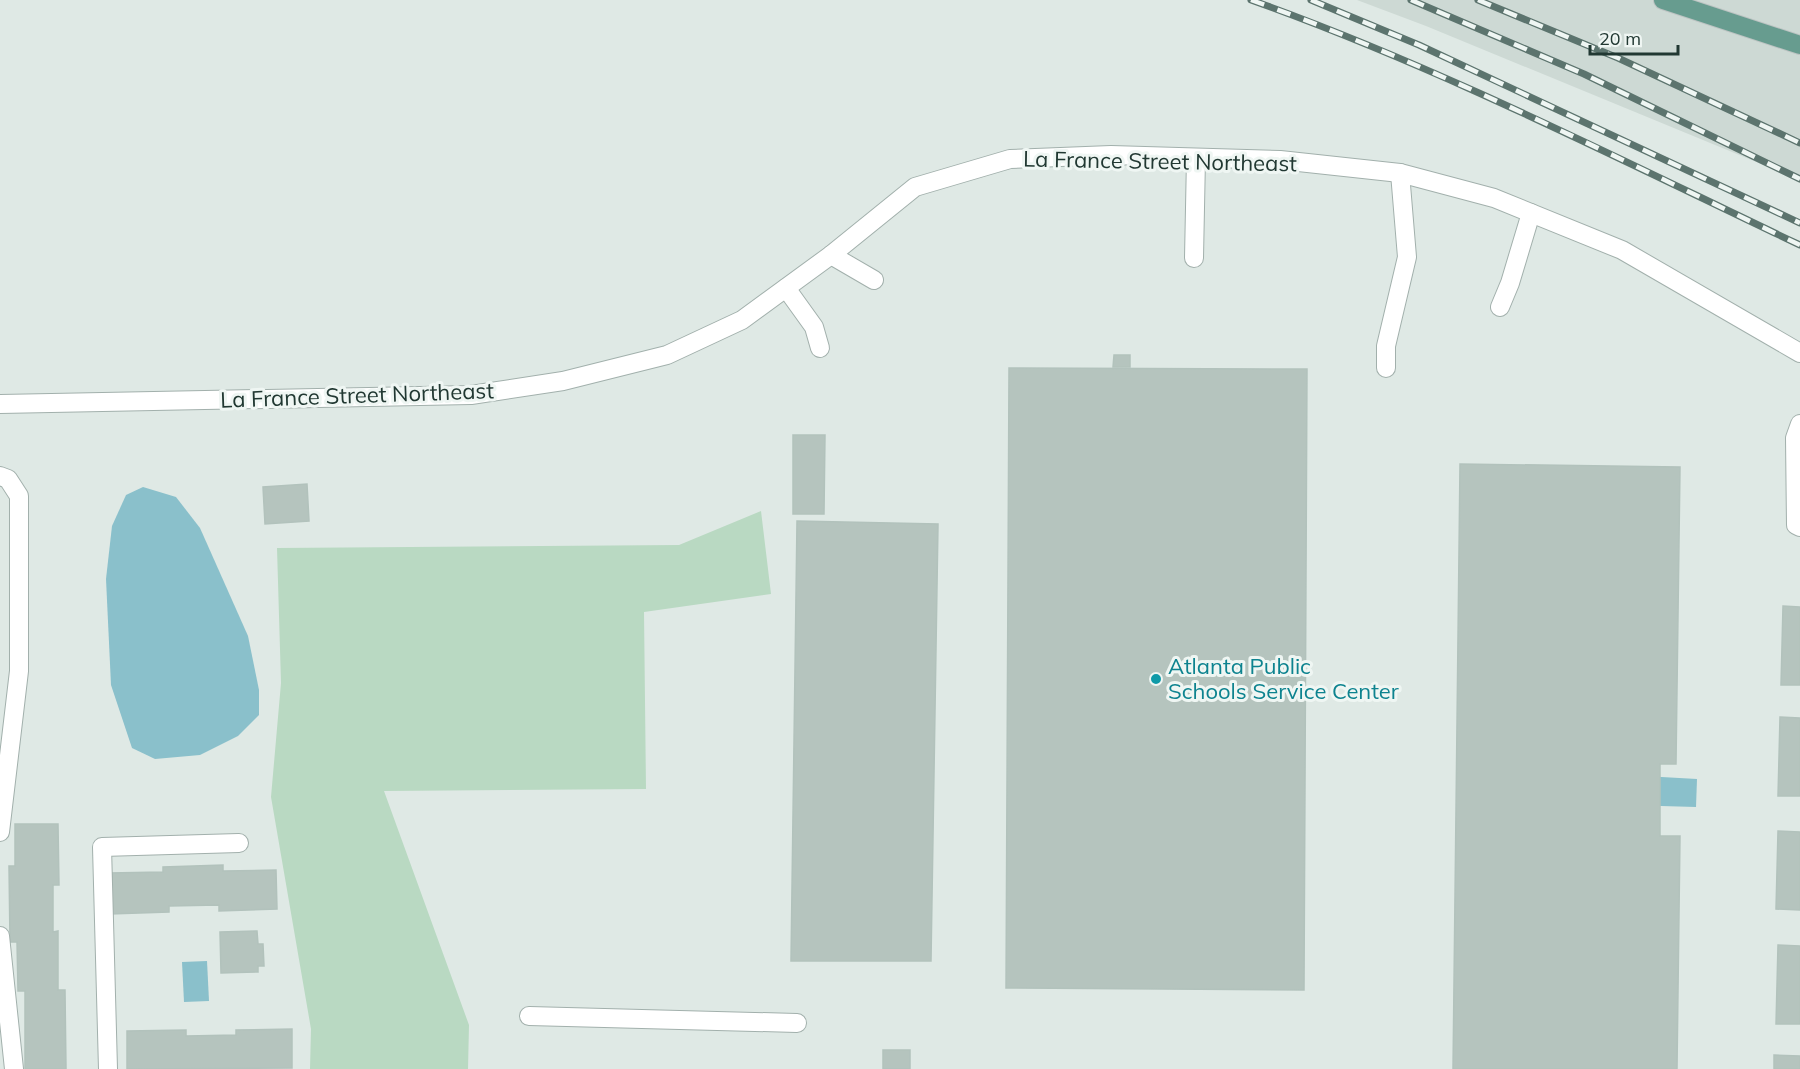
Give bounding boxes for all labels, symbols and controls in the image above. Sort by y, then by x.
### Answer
scale bar [1590,18,1678,56]
text: 20 m [1599,27,1641,50]
street label: La France Street Northeast [1023,145,1297,177]
street label: La France Street Northeast [220,376,495,414]
place label: Atlanta Public Schools Service Center [1168,652,1399,705]
marker: Atlanta Public Schools Service Center [1149,672,1163,686]

